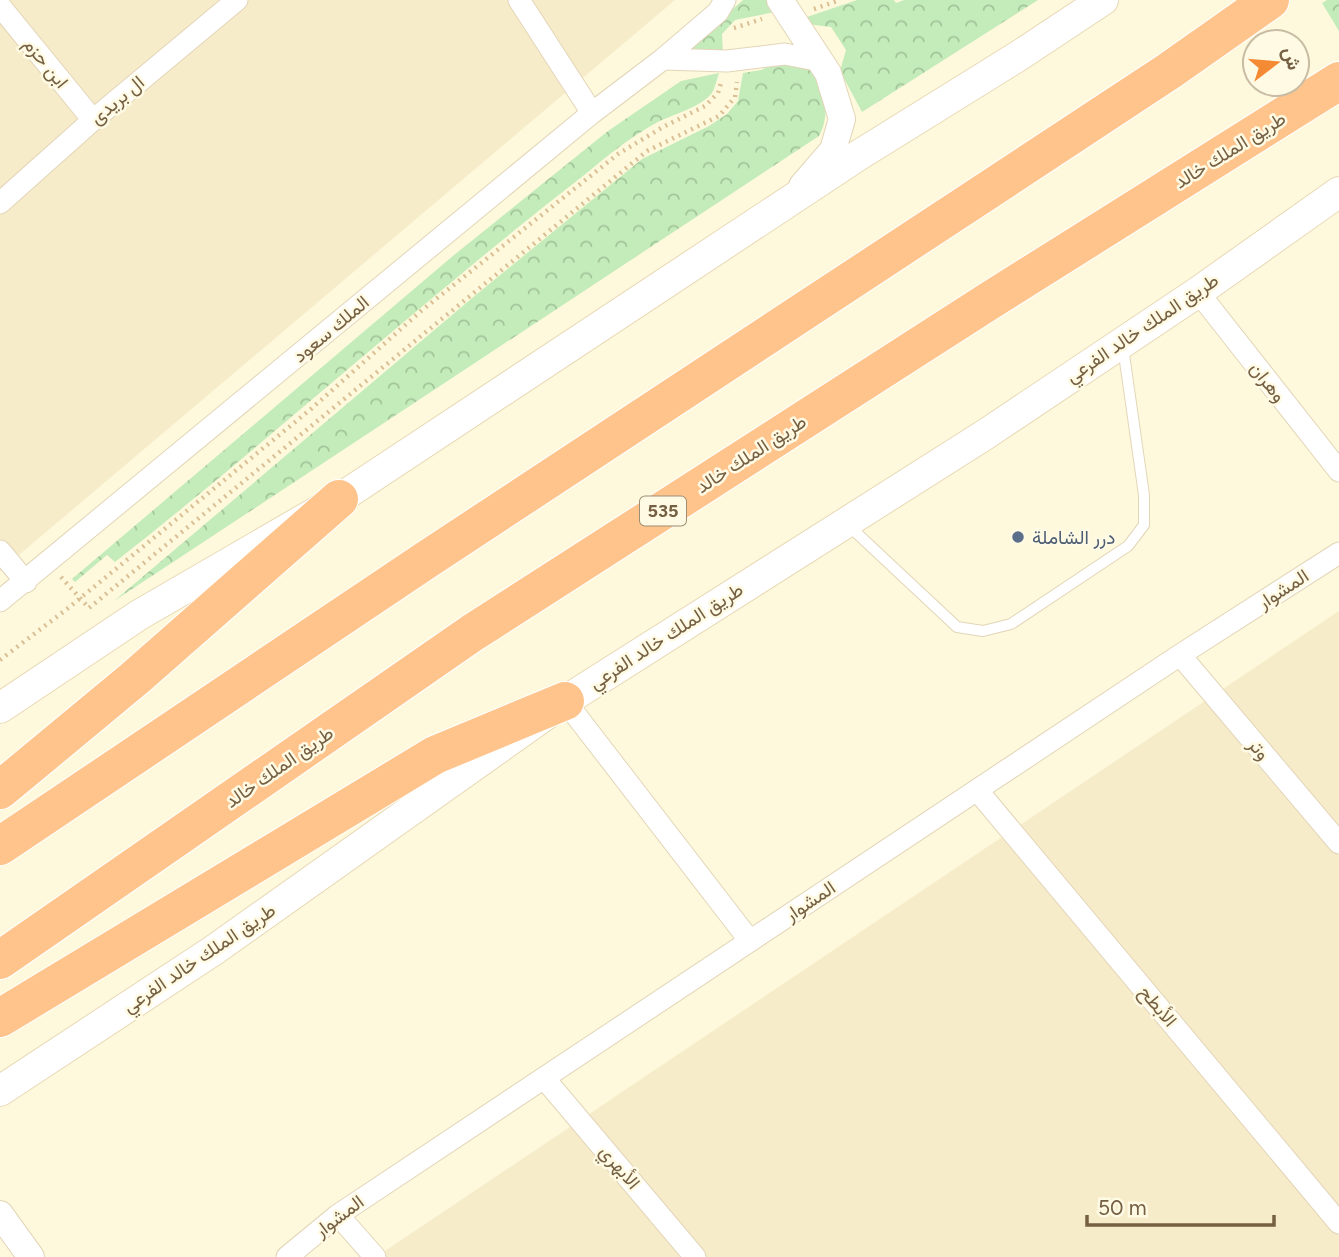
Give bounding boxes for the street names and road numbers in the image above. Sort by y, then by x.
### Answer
street label: ابن حزم [18,33,73,94]
street label: ال بريدى [85,71,149,129]
street label: طريق الملك خالد [1170,107,1290,193]
street label: طريق الملك خالد الفرعي [1061,268,1225,391]
street label: الملك سعود [288,291,374,367]
street label: وهران [1245,357,1291,407]
street label: طريق الملك خالد [691,410,811,498]
road number: 535 [640,496,686,526]
street label: المشوار [1252,564,1313,614]
street label: طريق الملك خالد الفرعي [585,578,750,698]
street label: طريق الملك خالد [220,721,338,813]
street label: وتر [1243,733,1275,765]
street label: المشوار [779,876,840,927]
street label: طريق الملك خالد الفرعي [118,898,282,1021]
street label: الأبطح [1133,981,1182,1033]
street label: الأبهري [592,1140,645,1197]
street label: المشوار [309,1190,368,1243]

